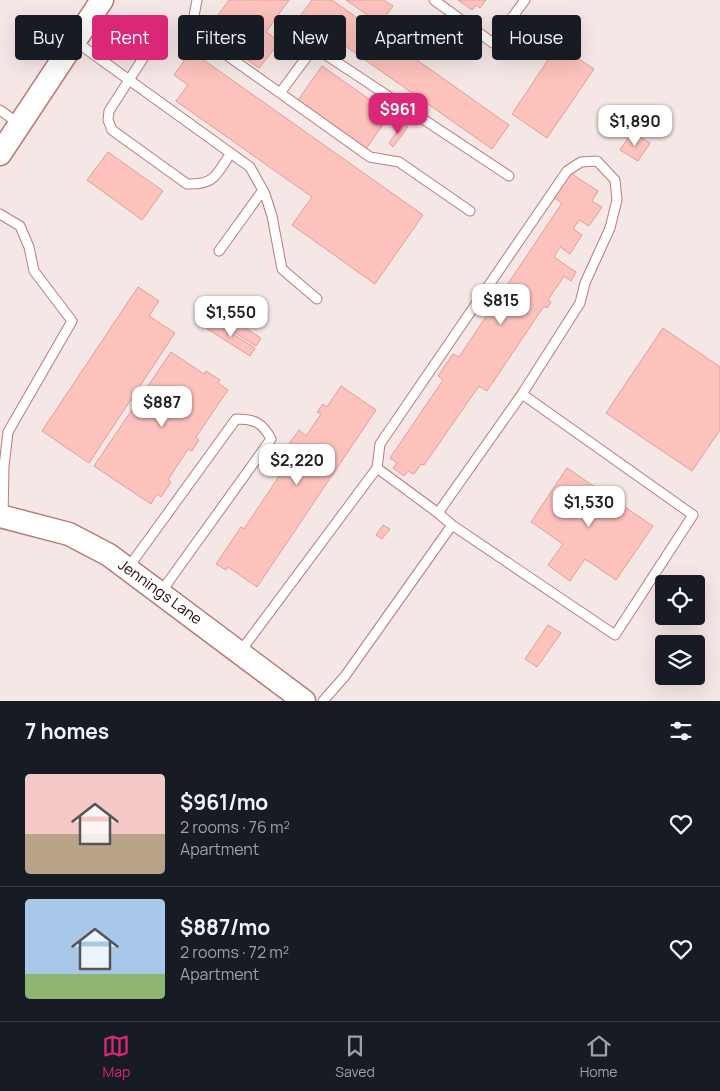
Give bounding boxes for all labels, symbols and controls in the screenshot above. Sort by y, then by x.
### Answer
chip: Buy [15,15,82,60]
chip: Rent [92,15,168,60]
chip: Filters [178,15,264,60]
chip: New [274,15,346,60]
chip: Apartment [356,15,482,60]
chip: House [492,15,581,60]
pin: $961 [368,92,428,135]
text: $961 [380,98,416,120]
pin: $1,890 [594,104,676,147]
text: $1,890 [609,110,661,132]
pin: $815 [471,284,531,326]
text: $815 [483,289,519,311]
pin: $1,550 [190,296,272,338]
text: $1,550 [206,301,256,323]
pin: $887 [132,386,192,428]
text: $887 [143,391,181,413]
pin: $2,220 [256,444,338,486]
text: $2,220 [270,449,324,471]
pin: $1,530 [548,486,630,528]
text: $1,530 [564,491,614,513]
street label: Jennings Lane [114,554,207,629]
map controls [655,575,705,685]
button: locate [655,575,705,625]
button: layers [655,635,705,685]
text: 7 homes [25,717,109,745]
icon: filters [667,717,695,745]
text: $961/mo [180,788,268,816]
icon: home [65,794,125,854]
icon: heart [667,810,695,838]
text: 2 rooms · 76 m² [180,816,290,838]
text: Apartment [180,838,259,860]
text: $887/mo [180,913,270,941]
icon: home [65,919,125,979]
icon: heart [667,935,695,963]
text: 2 rooms · 72 m² [180,941,289,963]
text: Apartment [180,963,259,985]
tab: Map [102,1032,130,1081]
tab: Saved [335,1032,375,1081]
tab: Home [580,1032,618,1081]

